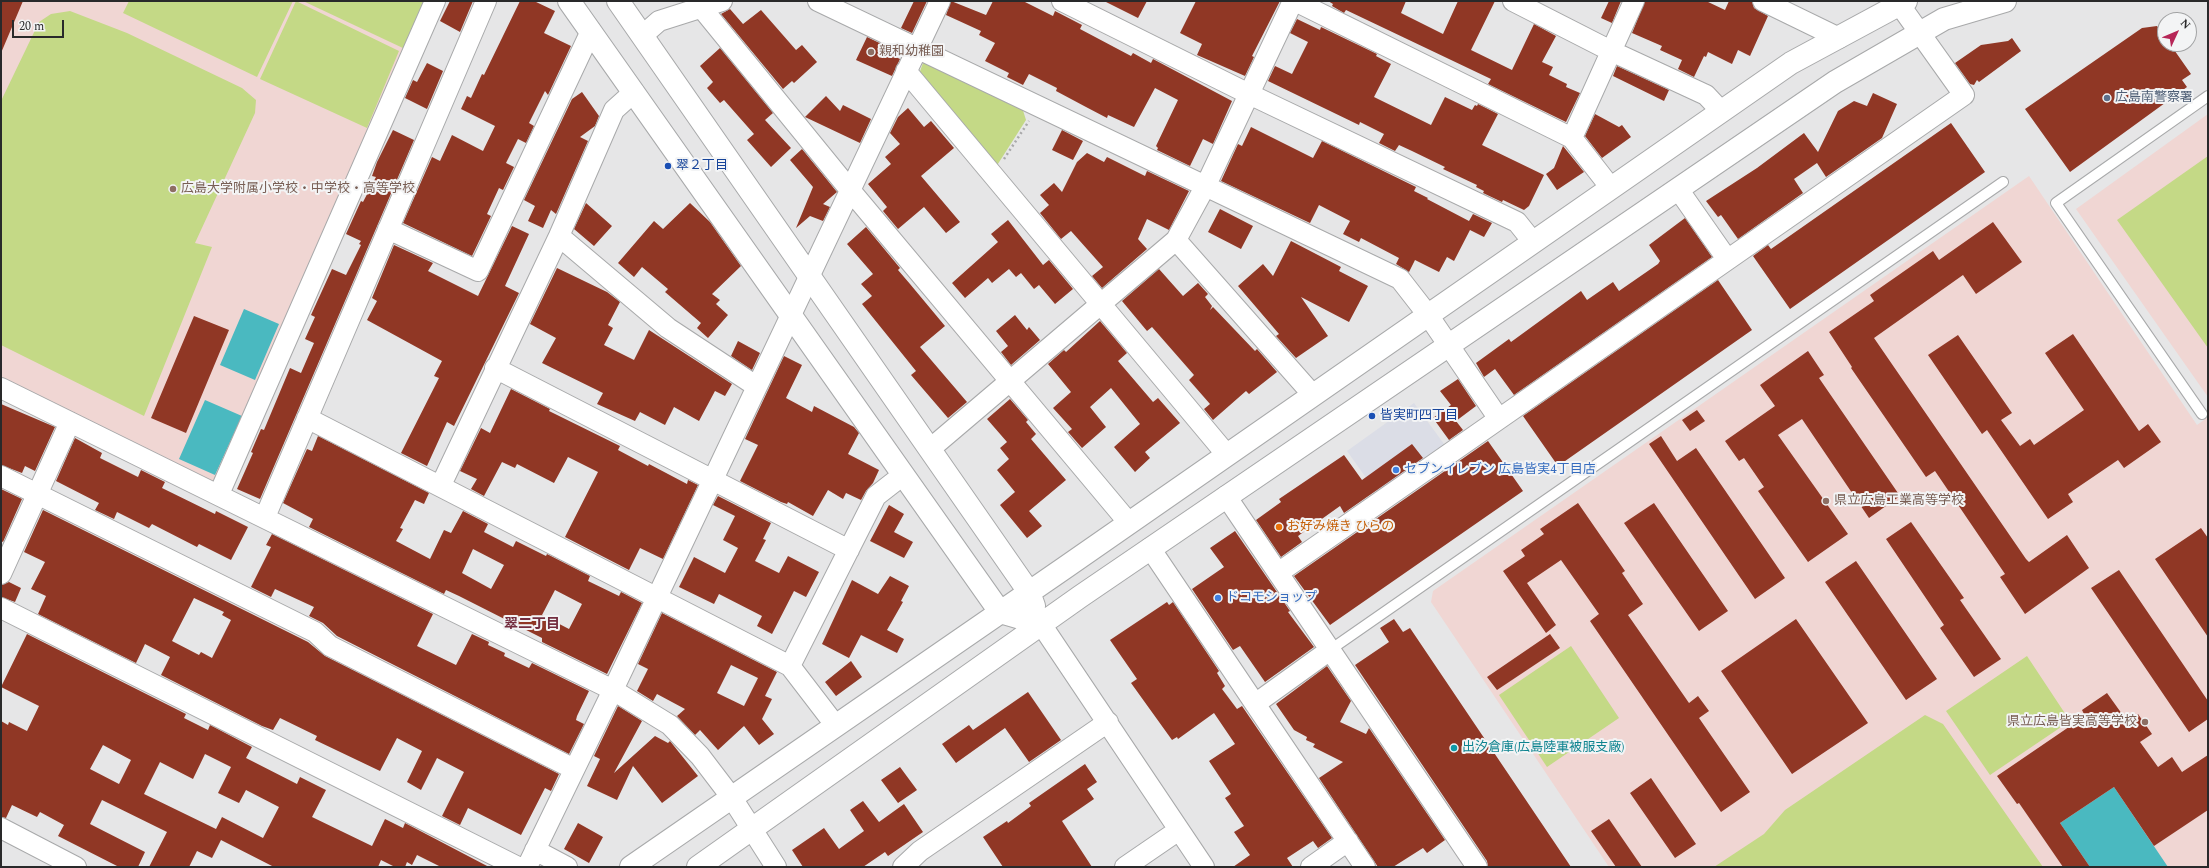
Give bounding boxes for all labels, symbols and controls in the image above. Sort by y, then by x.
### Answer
scale bar [14,12,66,38]
north arrow [2157,12,2197,52]
text: N [2176,15,2195,33]
text: 20 m [19,17,44,36]
place label: 親和幼稚園 [879,44,944,60]
marker: 親和幼稚園 [866,47,876,57]
place label: 広島南警察署 [2115,90,2193,106]
marker: 広島南警察署 [2102,93,2112,103]
place label: 翠２丁目 [676,158,728,174]
marker: 翠２丁目 [663,161,673,171]
place label: 広島大学附属小学校・中学校・高等学校 [181,181,415,197]
marker: 広島大学附属小学校・中学校・高等学校 [168,184,178,194]
place label: 皆実町四丁目 [1380,408,1458,424]
marker: 皆実町四丁目 [1367,411,1377,421]
place label: セブンイレブン 広島皆実4丁目店 [1404,462,1596,478]
marker: セブンイレブン 広島皆実4丁目店 [1391,465,1401,475]
place label: 県立広島工業高等学校 [1834,493,1964,509]
marker: 県立広島工業高等学校 [1821,496,1831,506]
place label: お好み焼き ひらの [1287,519,1394,535]
marker: お好み焼き ひらの [1274,522,1284,532]
place label: ドコモショップ [1226,590,1317,606]
marker: ドコモショップ [1213,593,1223,603]
district label: 翠二丁目 [504,617,560,633]
place label: 県立広島皆実高等学校 [2007,714,2137,730]
marker: 県立広島皆実高等学校 [2140,717,2150,727]
place label: 出汐倉庫(広島陸軍被服支廠) [1462,740,1624,756]
marker: 出汐倉庫(広島陸軍被服支廠) [1449,743,1459,753]

